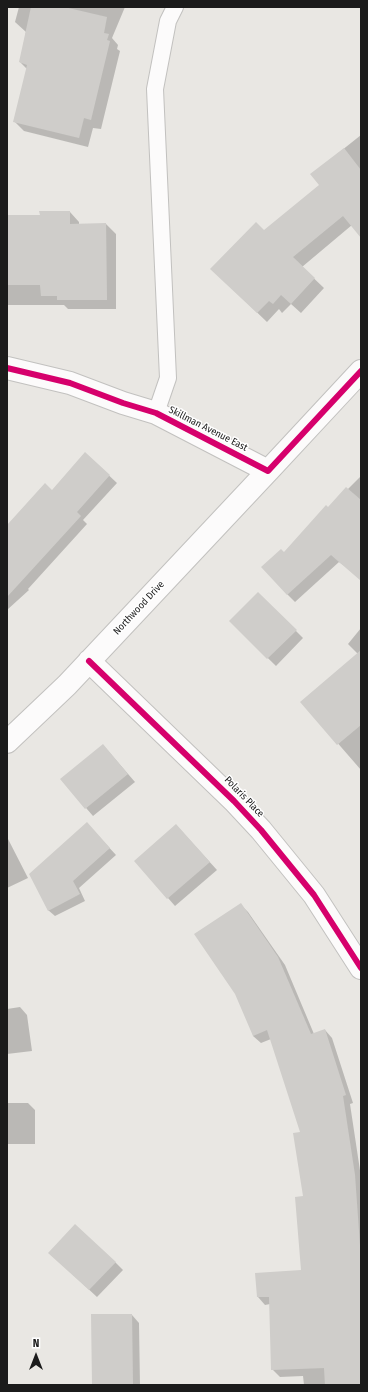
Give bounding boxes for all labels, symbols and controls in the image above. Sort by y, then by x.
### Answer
street label: Skillman Avenue East [167,404,249,454]
street label: Northwood Drive [111,579,167,637]
street label: Polaris Place [222,774,266,820]
north arrow [16,1336,56,1376]
text: N [33,1337,39,1350]

